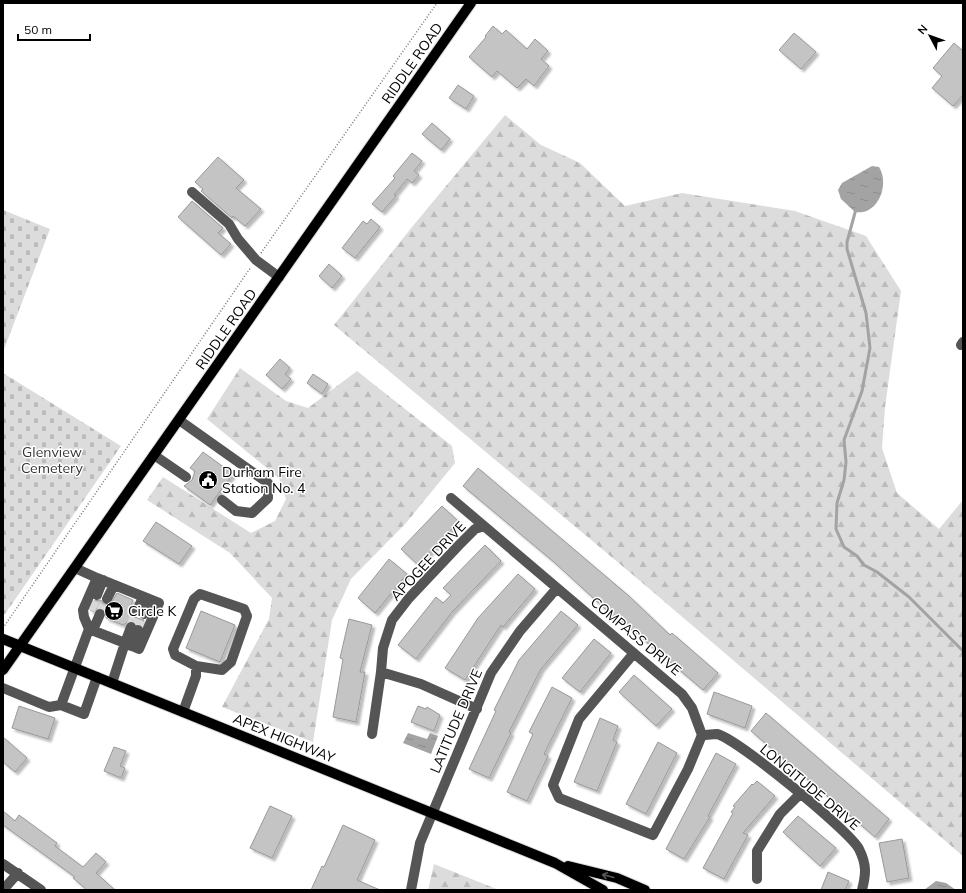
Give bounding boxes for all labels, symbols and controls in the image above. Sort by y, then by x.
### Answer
scale bar [18,16,90,42]
north arrow [910,16,950,56]
street label: RIDDLE ROAD [377,19,447,107]
text: 50 m [24,22,52,37]
text: N [914,22,930,37]
street label: RIDDLE ROAD [191,285,261,373]
park label: Glenview Cemetery [21,443,84,477]
place label: Durham Fire Station No. 4 [222,463,306,497]
public building icon: Durham Fire Station No. 4 [197,469,219,491]
street label: APOGEE DRIVE [387,517,469,605]
street label: COMPASS DRIVE [587,593,685,679]
supermarket icon: Circle K [103,600,125,622]
place label: Circle K [128,602,177,620]
street label: LATITUDE DRIVE [426,666,486,776]
street label: APEX HIGHWAY [230,709,338,767]
street label: LONGITUDE DRIVE [756,740,864,834]
one-way arrow [602,872,615,880]

